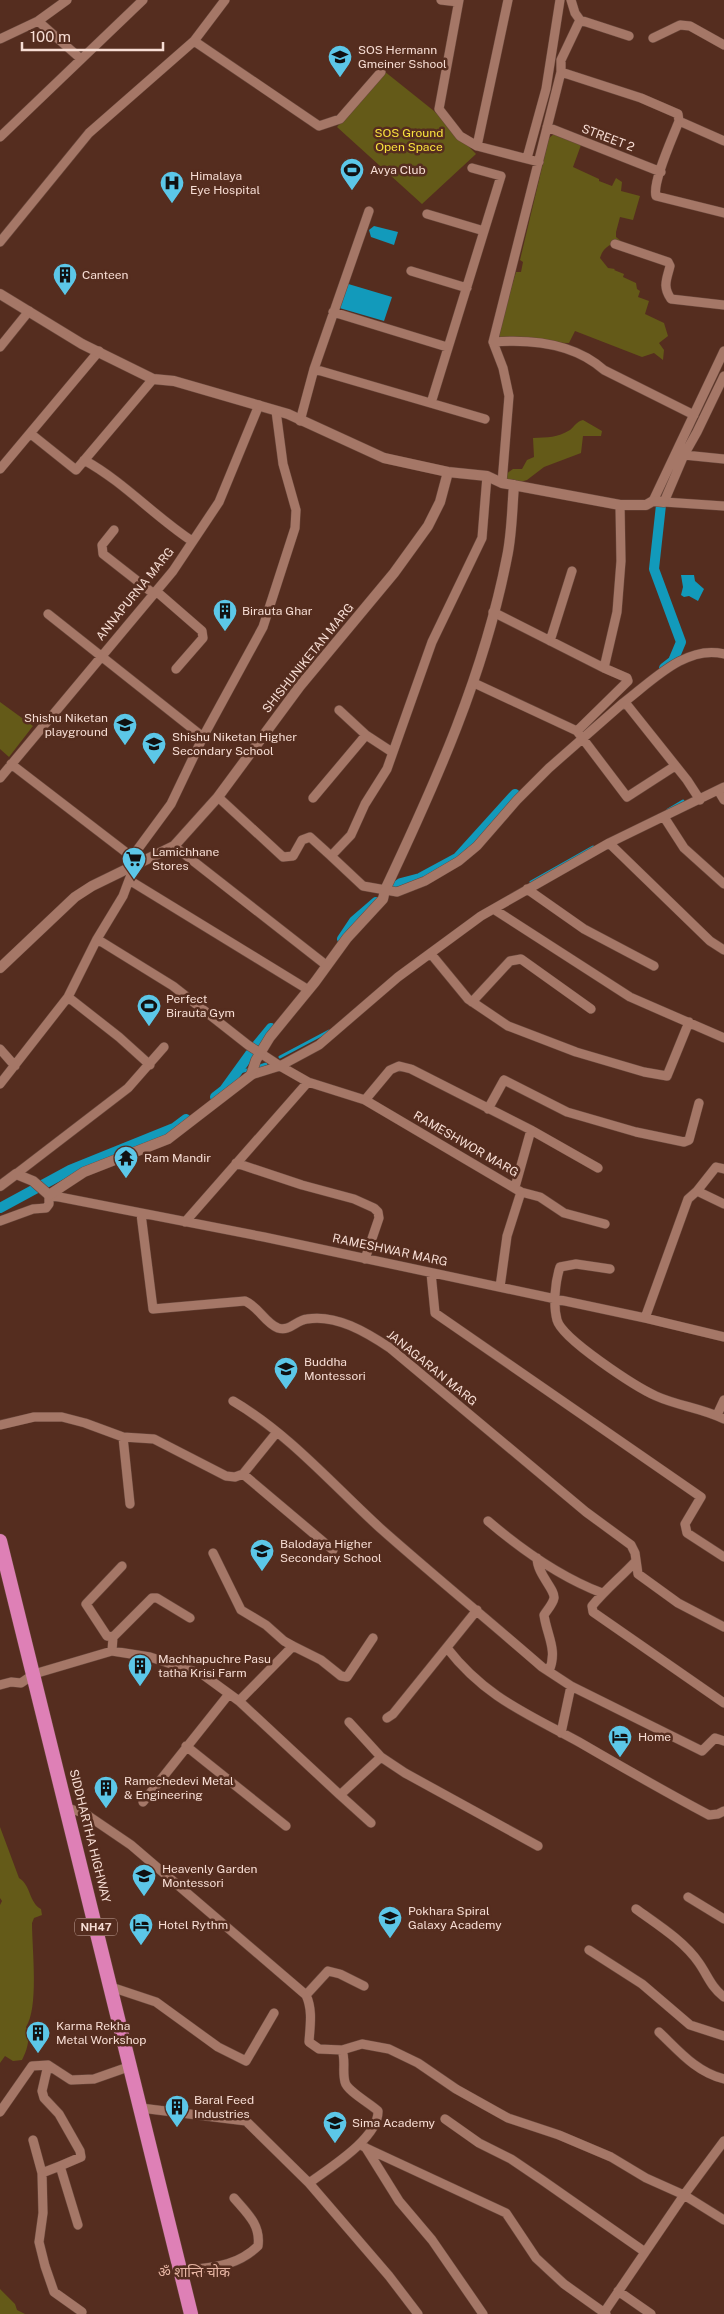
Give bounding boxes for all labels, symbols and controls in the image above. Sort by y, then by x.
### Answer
scale bar [22,20,164,52]
text: 100 m [30,28,71,45]
place label: SOS Hermann Gmeiner Sshool [358,43,447,71]
school or university icon: SOS Hermann Gmeiner Sshool [327,44,353,78]
street label: STREET 2 [580,122,636,154]
park label: SOS Ground Open Space [375,126,443,154]
sports icon: Avya Club [339,157,365,191]
place label: Avya Club [370,163,426,177]
place label: Himalaya Eye Hospital [190,169,261,197]
hospital icon: Himalaya Eye Hospital [159,170,185,204]
building icon: Canteen [52,262,78,296]
place label: Canteen [82,268,129,282]
street label: ANNAPURNA MARG [93,545,177,643]
building icon: Birauta Ghar [212,598,238,632]
street label: SHISHUNIKETAN MARG [259,600,357,716]
place label: Birauta Ghar [242,604,313,618]
place label: Shishu Niketan playground [24,711,108,739]
school or university icon: Shishu Niketan playground [112,712,138,746]
place label: Shishu Niketan Higher Secondary School [172,730,297,758]
school or university icon: Shishu Niketan Higher Secondary School [141,731,167,765]
place label: Lamichhane Stores [152,845,220,873]
supermarket icon: Lamichhane Stores [121,846,147,880]
place label: Perfect Birauta Gym [166,992,235,1020]
sports icon: Perfect Birauta Gym [136,993,162,1027]
street label: RAMESHWOR MARG [411,1108,521,1180]
temple icon: Ram Mandir [113,1145,139,1179]
place label: Ram Mandir [144,1151,211,1165]
street label: RAMESHWAR MARG [331,1231,449,1269]
street label: JANAGARAN MARG [384,1327,480,1409]
place label: Buddha Montessori [304,1355,366,1383]
school or university icon: Buddha Montessori [273,1356,299,1390]
place label: Balodaya Higher Secondary School [280,1537,382,1565]
school or university icon: Balodaya Higher Secondary School [249,1538,275,1572]
place label: Machhapuchre Pasu tatha Krisi Farm [158,1652,271,1680]
building icon: Machhapuchre Pasu tatha Krisi Farm [127,1653,153,1687]
hotel icon: Home [607,1724,633,1758]
place label: Home [638,1730,671,1744]
street label: SIDDHARTHA HIGHWAY [67,1768,114,1905]
place label: Ramechedevi Metal & Engineering [124,1774,234,1802]
building icon: Ramechedevi Metal & Engineering [93,1775,119,1809]
place label: Heavenly Garden Montessori [162,1862,258,1890]
school or university icon: Heavenly Garden Montessori [131,1863,157,1897]
place label: Pokhara Spiral Galaxy Academy [408,1904,502,1932]
school or university icon: Pokhara Spiral Galaxy Academy [377,1905,403,1939]
hotel icon: Hotel Rythm [128,1912,154,1946]
road number: NH47 [75,1918,117,1935]
place label: Hotel Rythm [158,1918,228,1932]
place label: Karma Rekha Metal Workshop [56,2019,147,2047]
building icon: Karma Rekha Metal Workshop [25,2020,51,2054]
place label: Baral Feed Industries [194,2093,254,2121]
building icon: Baral Feed Industries [164,2094,190,2128]
school or university icon: Sima Academy [322,2110,348,2144]
place label: Sima Academy [352,2116,436,2130]
district label: ॐ शान्ति चोक [158,2264,230,2280]

